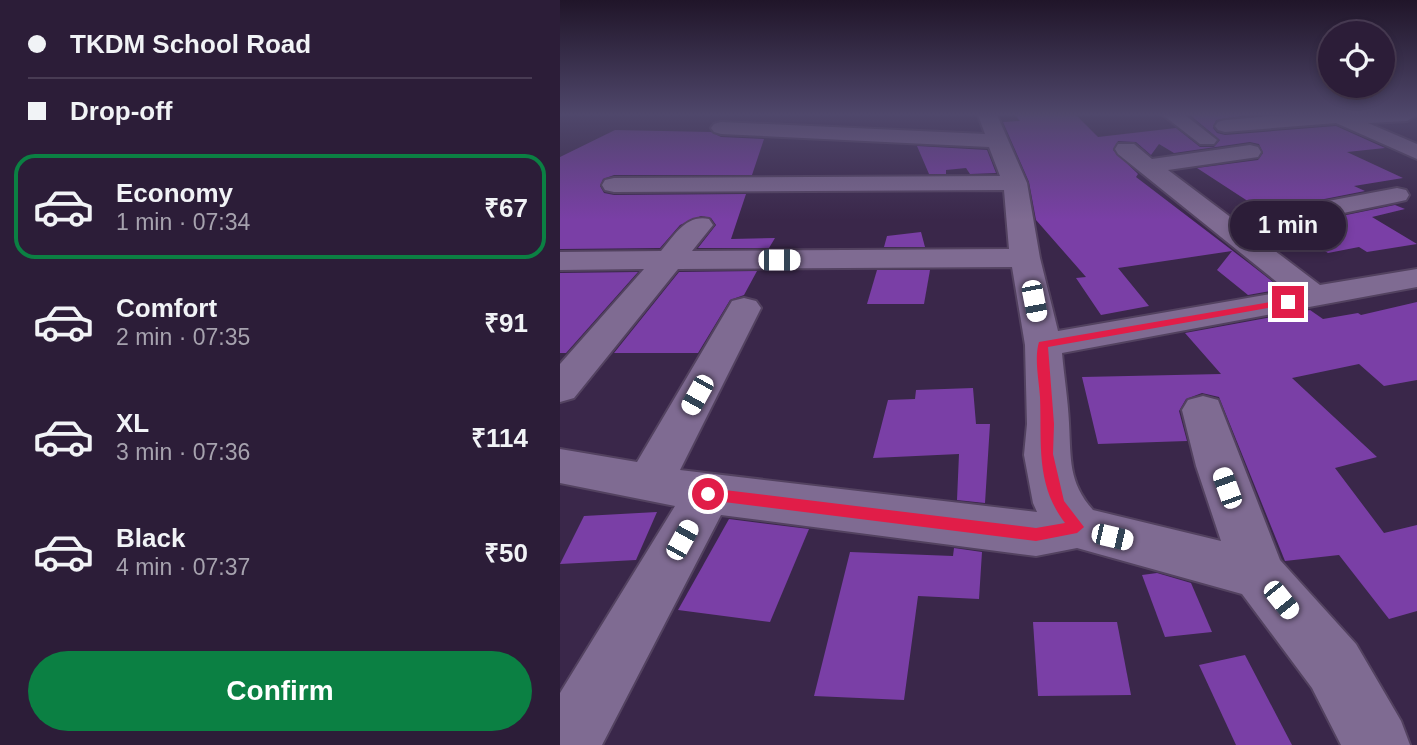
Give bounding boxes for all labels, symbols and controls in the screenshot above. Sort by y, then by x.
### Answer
map controls [1318,21,1395,98]
button: locate [1318,21,1395,98]
text: TKDM School Road [70,29,311,59]
text: Drop-off [70,96,173,126]
icon: car [32,175,95,238]
text: Economy [116,178,233,208]
text: ₹67 [484,193,528,223]
callout: 1 min [1230,201,1346,250]
text: 1 min · 07:34 [116,209,250,235]
text: 1 min [1258,212,1318,238]
car [759,250,801,271]
car [1020,278,1049,324]
route end [1272,286,1304,318]
icon: car [32,290,95,353]
text: Comfort [116,293,217,323]
text: ₹91 [484,308,528,338]
text: 2 min · 07:35 [116,324,250,350]
car [678,372,717,418]
icon: car [32,405,95,468]
text: XL [116,408,149,438]
text: ₹114 [471,423,528,453]
text: 3 min · 07:36 [116,439,250,465]
car [1210,465,1245,511]
route start [692,478,724,510]
car [663,517,702,563]
icon: car [32,520,95,583]
car [1090,522,1135,552]
text: Black [116,523,185,553]
text: ₹50 [484,538,528,568]
text: 4 min · 07:37 [116,554,250,580]
car [1260,577,1303,623]
button: Confirm [28,651,532,731]

